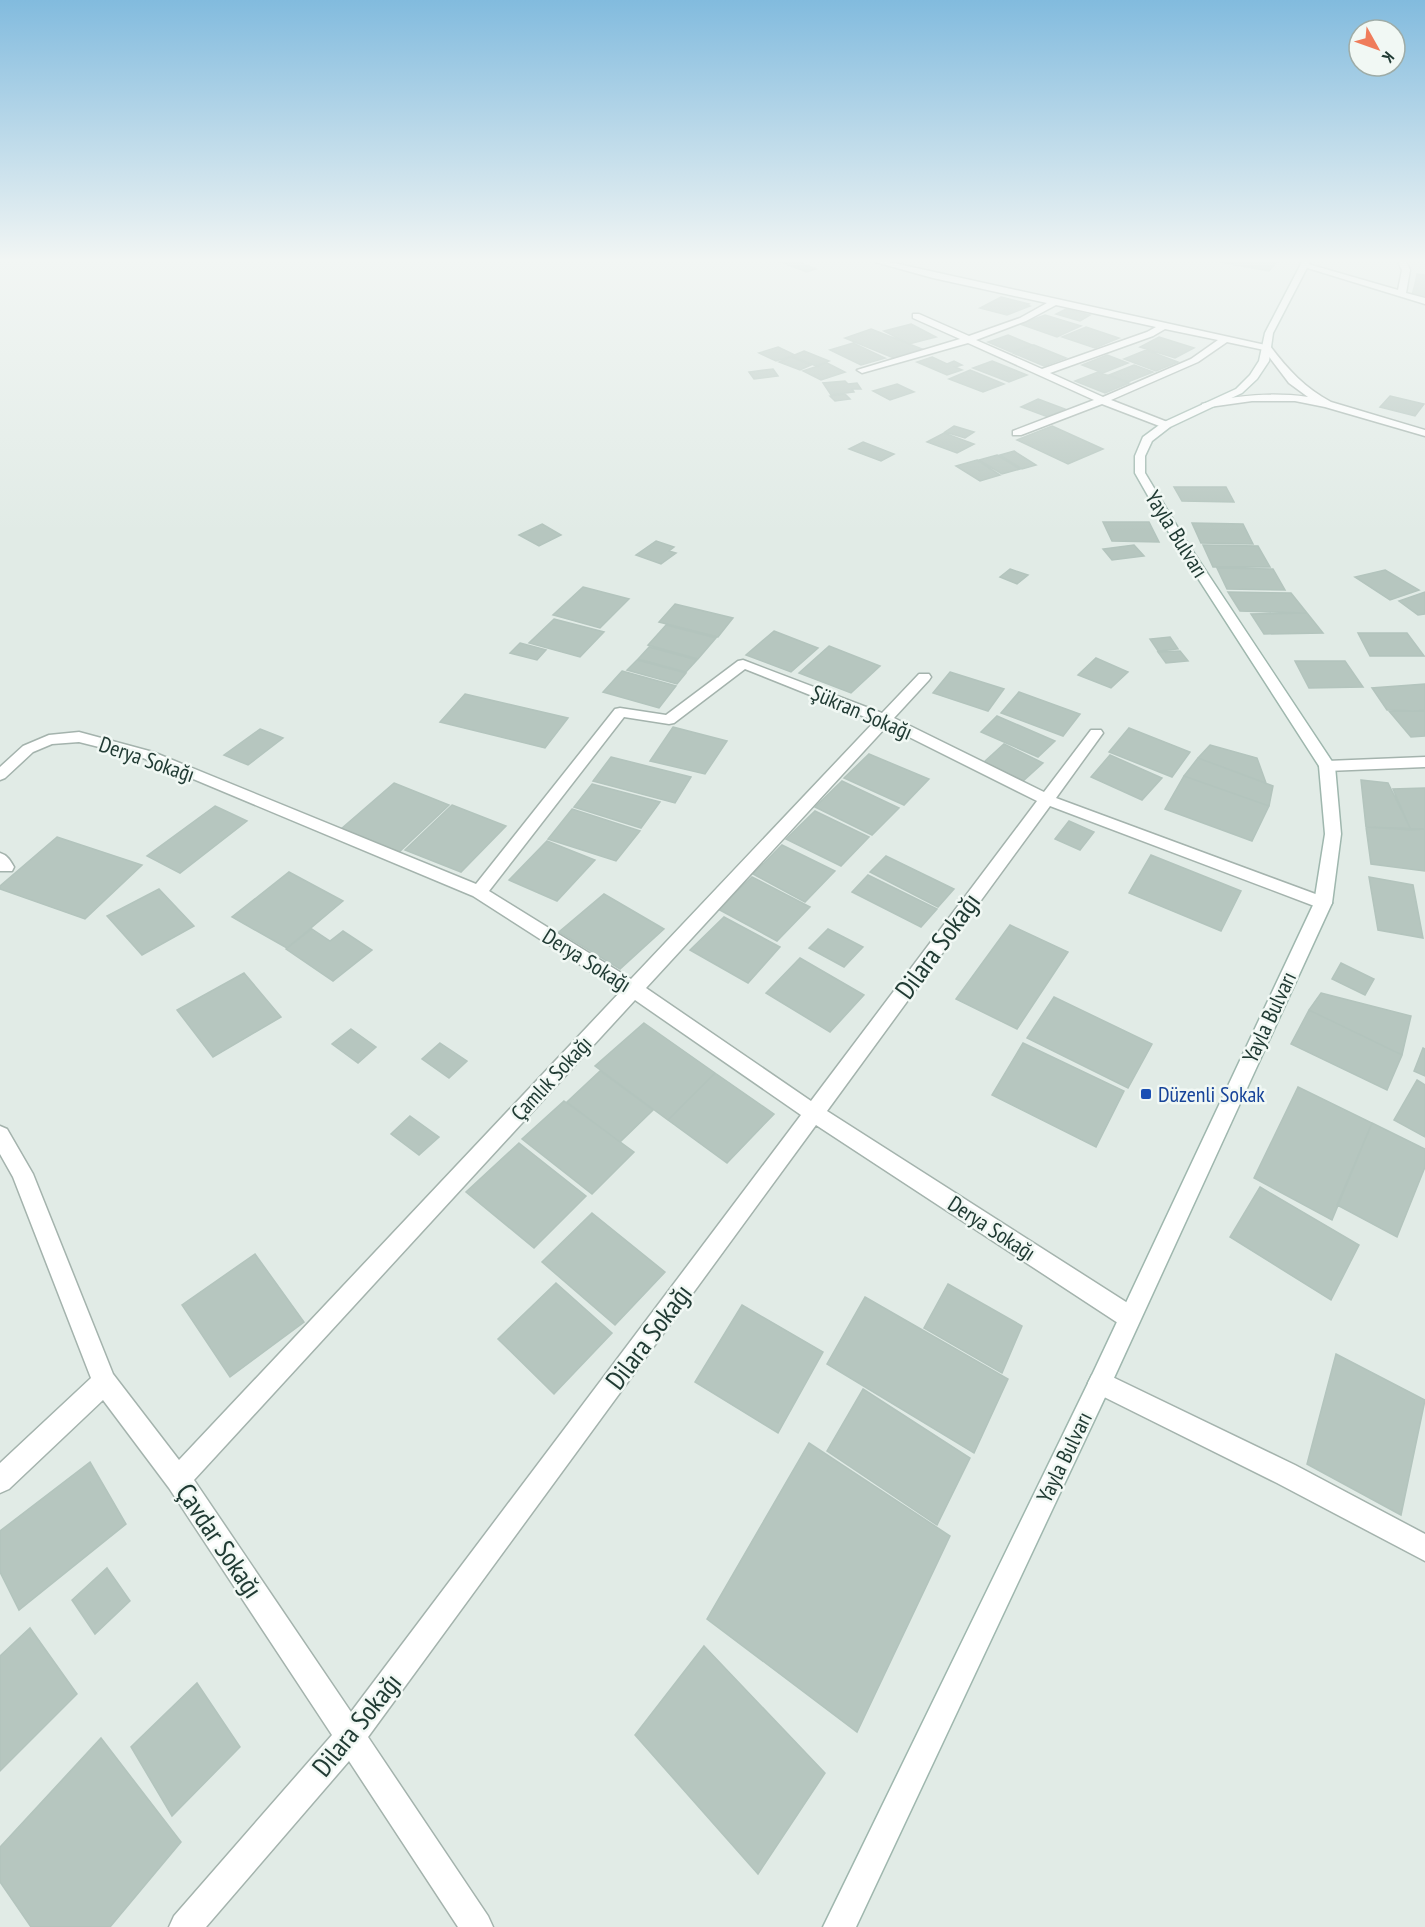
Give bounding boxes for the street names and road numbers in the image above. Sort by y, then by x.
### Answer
street label: Yayla Bulvarı [1139,485,1215,583]
street label: Şükran Sokağı [807,678,917,746]
street label: Derya Sokağı [96,730,198,788]
street label: Dilara Sokağı [887,886,987,1005]
street label: Derya Sokağı [538,922,636,998]
street label: Yayla Bulvarı [1236,967,1302,1067]
street label: Çamlık Sokağı [505,1030,597,1126]
street label: Derya Sokağı [943,1189,1041,1267]
street label: Dilara Sokağı [598,1277,699,1396]
street label: Yayla Bulvarı [1030,1407,1098,1507]
street label: Çavdar Sokağı [169,1477,271,1604]
street label: Dilara Sokağı [304,1666,408,1783]

